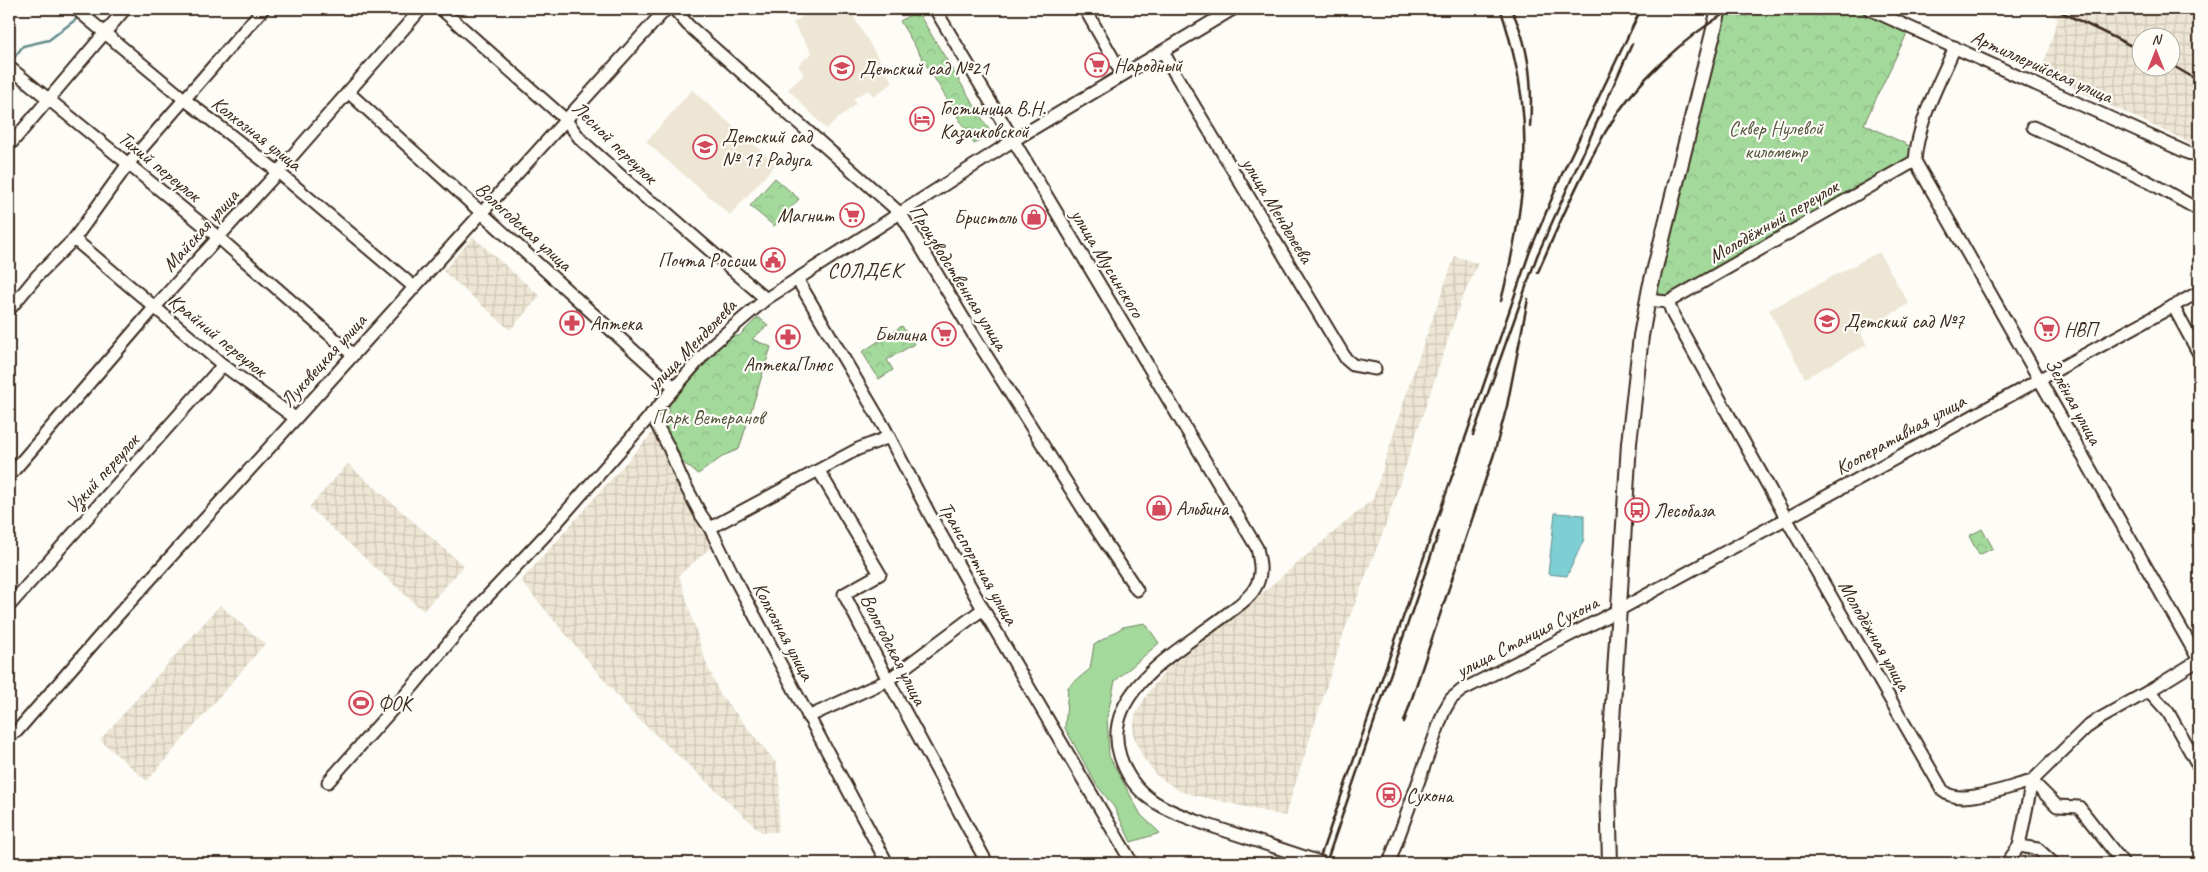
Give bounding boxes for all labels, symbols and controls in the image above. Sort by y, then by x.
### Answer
street label: Артиллерийская улица [1967,24,2118,110]
north arrow [2130,28,2180,78]
text: N [2152,31,2163,48]
supermarket icon: Народный [1084,52,1110,78]
place label: Народный [1114,53,1184,78]
school or university icon: Детский сад №21 [829,55,855,81]
place label: Детский сад №21 [860,56,990,81]
street label: Колхозная улица [207,90,308,177]
street label: Лесной переулок [567,95,664,190]
place label: Гостиница В.Н. Казачковской [940,96,1046,145]
hotel icon: Гостиница В.Н. Казачковской [909,106,935,132]
park label: Сквер Нулевой километр [1729,116,1825,164]
place label: Детский сад № 17 Радуга [722,124,813,172]
street label: Тихий переулок [113,126,207,208]
school or university icon: Детский сад № 17 Радуга [692,134,718,160]
street label: улица Менделеева [1236,152,1320,269]
street label: Молодёжный переулок [1704,173,1844,269]
street label: Вологодская улица [470,176,579,278]
street label: Майская улица [157,182,245,277]
street label: Производственная улица [904,200,1014,356]
supermarket icon: Магнит [839,202,865,228]
place label: Магнит [777,203,835,228]
street label: улица Мусинского [1065,203,1150,323]
shop icon: Бристоль [1021,204,1047,230]
place label: Бристоль [954,205,1018,230]
public building icon: Почта России [760,247,786,273]
place label: Почта России [658,248,757,273]
district label: СОЛДЕК [827,257,906,283]
street label: Крайний переулок [164,288,273,384]
street label: улица Менделеева [640,292,743,398]
street label: Луковецкая улица [275,307,373,412]
school or university icon: Детский сад №7 [1814,308,1840,334]
place label: Детский сад №7 [1844,309,1965,334]
pharmacy icon: Аптека [559,310,585,336]
place label: Аптека [590,311,644,336]
supermarket icon: НВП [2034,316,2060,342]
place label: НВП [2064,317,2101,342]
supermarket icon: Былина [931,321,957,347]
place label: Былина [875,322,928,347]
pharmacy icon: АптекаПлюс [775,324,801,350]
place label: АптекаПлюс [744,352,833,377]
street label: Зелёная улица [2040,354,2108,451]
street label: Кооперативная улица [1831,388,1971,480]
park label: Парк Ветеранов [652,405,768,430]
street label: Узкий переулок [60,427,146,519]
shop icon: Альбина [1146,495,1172,521]
place label: Альбина [1176,496,1230,521]
street label: Транспортная улица [933,497,1025,630]
bus stop icon: Лесобаза [1624,497,1650,523]
place label: Лесобаза [1654,498,1716,523]
street label: Молодёжная улица [1833,576,1917,697]
street label: Колхозная улица [747,578,820,686]
street label: Вологодская улица [855,589,933,711]
street label: улица Станция Сухона [1451,589,1604,683]
sports icon: ФОК [348,690,374,716]
place label: ФОК [378,691,414,716]
station icon: Сухона [1376,782,1402,808]
place label: Сухона [1406,783,1455,808]

